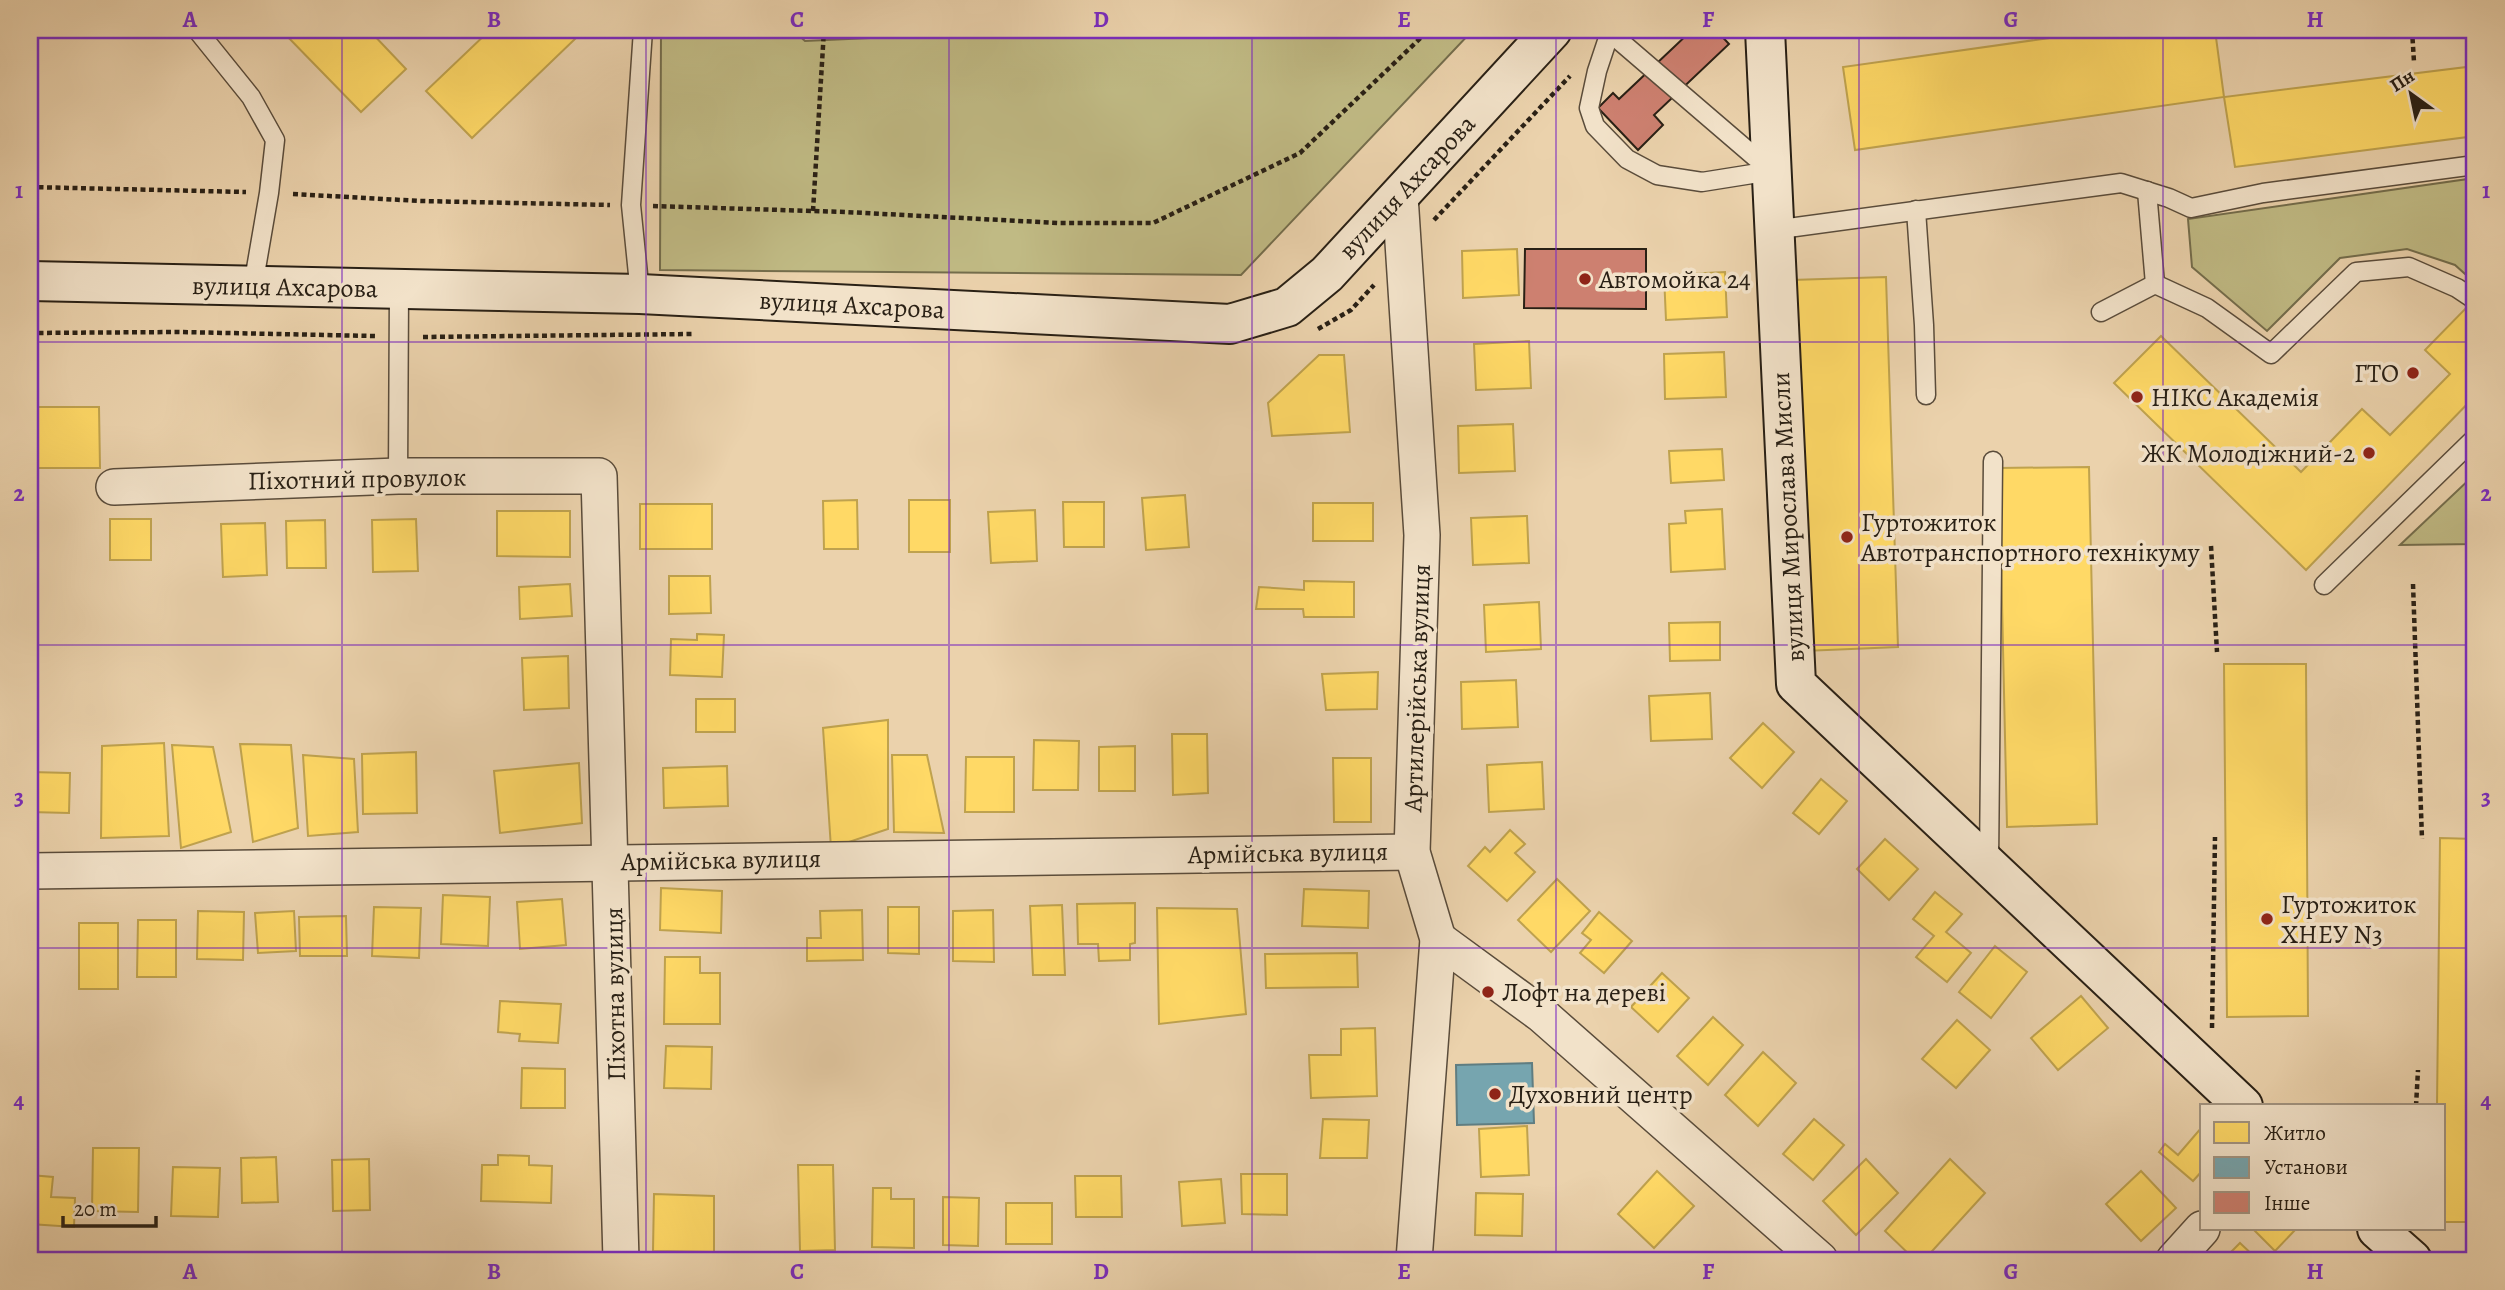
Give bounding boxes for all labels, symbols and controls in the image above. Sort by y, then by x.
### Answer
text: A [182,4,198,35]
text: B [487,4,501,35]
text: C [790,4,804,35]
text: D [1093,4,1109,35]
text: E [1397,4,1411,35]
text: F [1702,4,1715,35]
text: G [2003,4,2019,35]
text: H [2306,4,2324,35]
north arrow [2376,60,2446,130]
text: Пн [2385,63,2420,98]
street label: вулиця Ахсарова [1331,107,1483,267]
text: 1 [15,175,23,206]
text: 1 [2482,175,2490,206]
place label: Автомойка 24 [1598,262,1751,297]
street label: вулиця Ахсарова [192,268,378,306]
marker: Автомойка 24 [1577,271,1593,287]
street label: вулиця Ахсарова [758,283,946,327]
place label: ГТО [2354,356,2399,391]
marker: ГТО [2405,365,2421,381]
street label: вулиця Мирослава Мисли [1763,371,1813,663]
place label: НІКС Академія [2151,380,2319,415]
marker: НІКС Академія [2129,389,2145,405]
place label: ЖК Молодіжний-2 [2141,436,2355,471]
marker: ЖК Молодіжний-2 [2361,445,2377,461]
street label: Піхотний провулок [247,460,467,498]
text: 2 [13,478,25,509]
text: 2 [2480,478,2492,509]
place label: Гуртожиток Автотранспортного технікуму [1860,505,2200,570]
marker: Гуртожиток Автотранспортного технікуму [1839,529,1855,545]
street label: Артилерійська вулиця [1395,563,1439,814]
text: 3 [14,782,24,813]
text: 3 [2481,782,2491,813]
street label: Армійська вулиця [1187,834,1388,872]
street label: Армійська вулиця [620,841,821,879]
place label: Гуртожиток ХНЕУ N3 [2281,887,2416,952]
street label: Піхотна вулиця [596,907,634,1081]
marker: Гуртожиток ХНЕУ N3 [2259,911,2275,927]
place label: Лофт на дереві [1502,975,1666,1010]
marker: Лофт на дереві [1480,984,1496,1000]
place label: Духовний центр [1509,1077,1693,1112]
text: 4 [14,1085,25,1116]
text: 4 [2481,1085,2492,1116]
marker: Духовний центр [1487,1086,1503,1102]
legend [2200,1104,2446,1230]
text: Житло [2264,1119,2326,1147]
text: Установи [2264,1153,2348,1181]
scale bar [63,1185,156,1229]
text: Інше [2264,1189,2310,1217]
text: 20 m [74,1195,117,1223]
text: A [182,1256,198,1287]
text: B [487,1256,501,1287]
text: C [790,1256,804,1287]
text: D [1093,1256,1109,1287]
text: E [1397,1256,1411,1287]
text: F [1702,1256,1715,1287]
text: G [2003,1256,2019,1287]
text: H [2306,1256,2324,1287]

